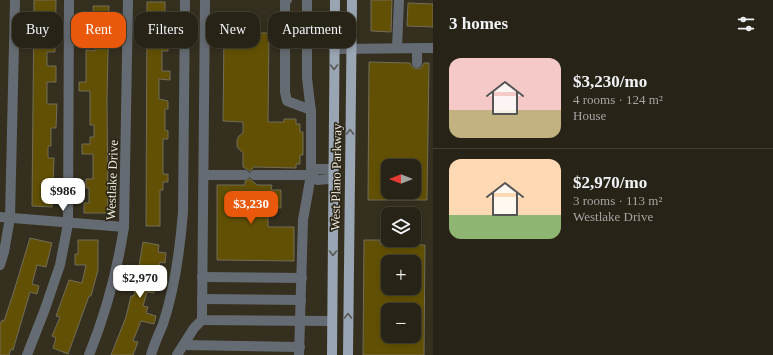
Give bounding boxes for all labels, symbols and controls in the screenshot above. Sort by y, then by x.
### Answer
chip: Buy [12,12,63,48]
chip: Rent [71,12,126,48]
chip: Filters [134,12,198,48]
chip: New [206,12,260,48]
chip: Apartment [268,12,356,48]
icon: filters [735,13,757,35]
text: 3 homes [449,14,508,33]
one-way arrow [330,64,338,70]
text: $3,230/mo [573,72,647,91]
icon: home [481,74,529,122]
text: 4 rooms · 124 m² [573,92,663,107]
text: House [573,108,606,123]
street label: West Plano Parkway [328,123,344,231]
one-way arrow [346,129,354,135]
street label: Westlake Drive [103,139,121,220]
north arrow [381,159,421,199]
map controls [381,159,421,343]
text: $2,970/mo [573,173,647,192]
icon: home [481,175,529,223]
pin: $986 [39,178,87,212]
text: $986 [50,183,76,198]
pin: $3,230 [218,191,284,225]
text: 3 rooms · 113 m² [573,193,662,208]
text: $3,230 [233,196,269,211]
button: layers [381,207,421,247]
text: Westlake Drive [573,209,653,224]
one-way arrow [329,250,337,256]
button: + [381,255,421,295]
pin: $2,970 [107,265,173,299]
text: $2,970 [122,270,158,285]
button: − [381,303,421,343]
one-way arrow [344,313,352,319]

